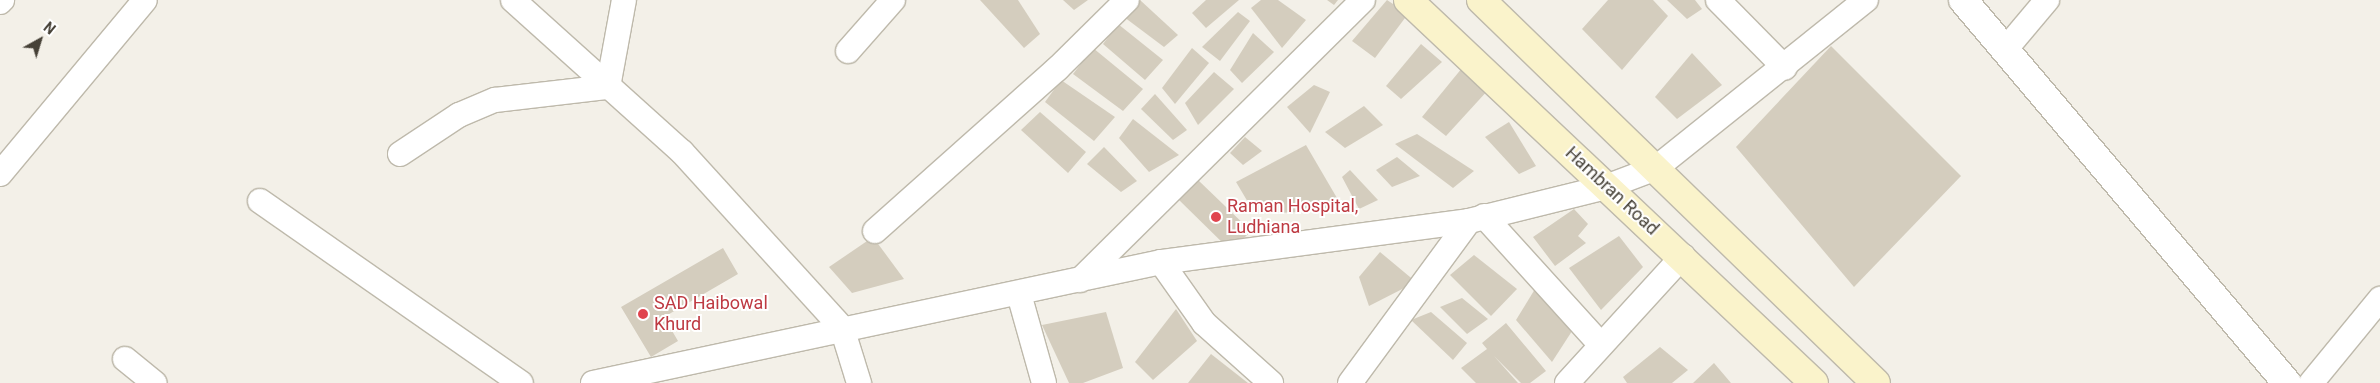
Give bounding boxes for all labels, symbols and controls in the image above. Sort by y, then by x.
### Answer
north arrow [15,15,65,65]
text: N [41,19,58,38]
street label: Hambran Road [1561,142,1663,240]
place label: Raman Hospital, Ludhiana [1227,196,1358,238]
marker: Raman Hospital, Ludhiana [1209,210,1223,224]
place label: SAD Haibowal Khurd [654,293,768,336]
marker: SAD Haibowal Khurd [636,307,650,321]

